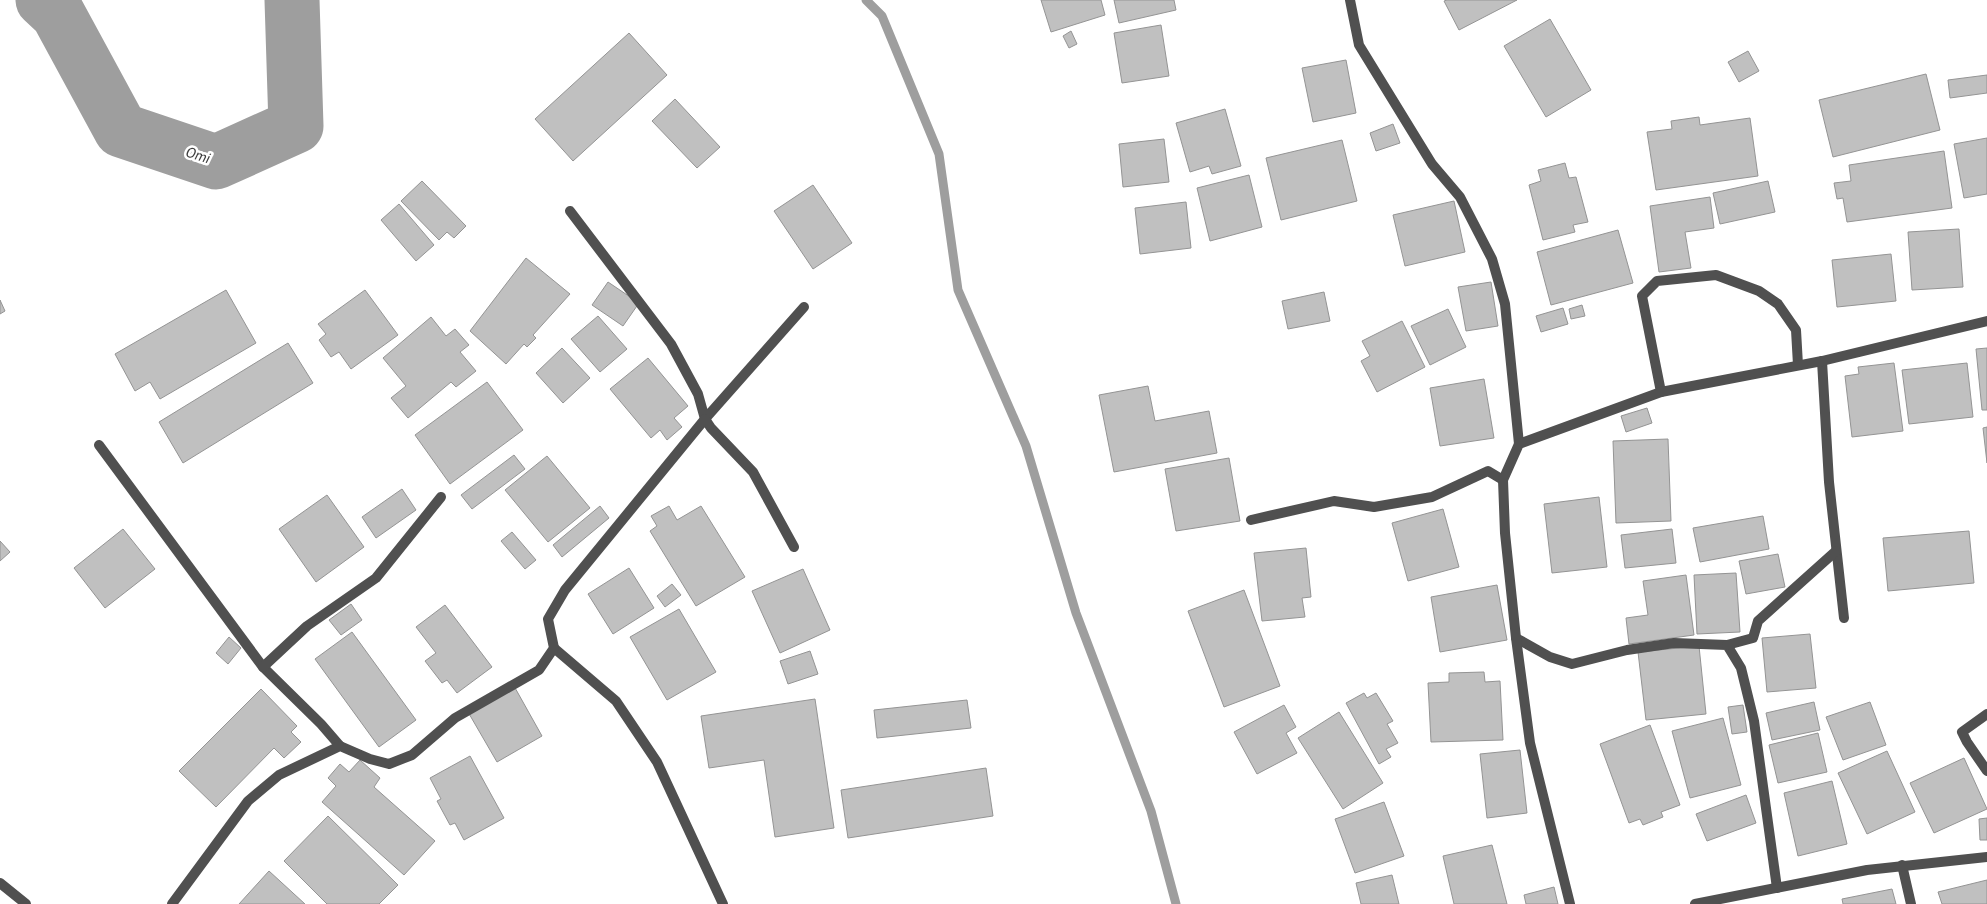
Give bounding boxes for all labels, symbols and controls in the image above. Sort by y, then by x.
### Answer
water label: Omi [184,144,213,167]

